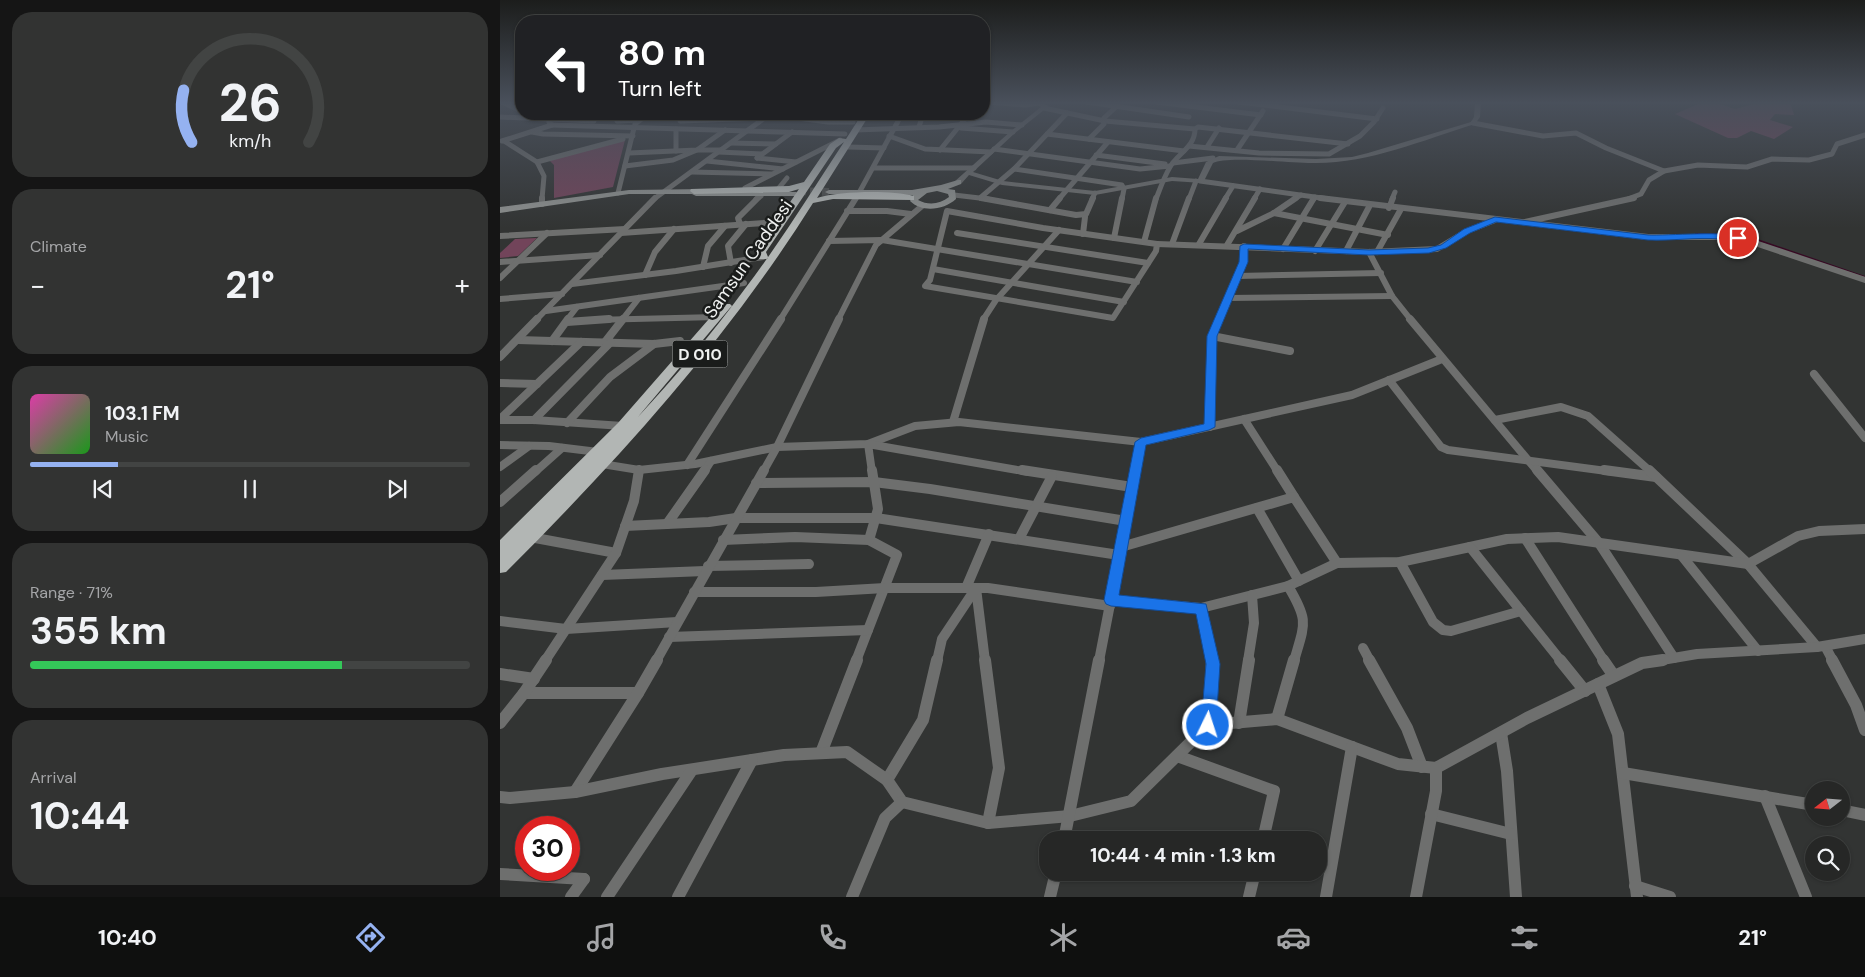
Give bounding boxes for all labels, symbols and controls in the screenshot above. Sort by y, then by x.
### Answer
text: 80 m [618,30,706,76]
icon: left [535,35,600,100]
text: 26 [219,69,281,137]
text: Turn left [618,74,702,103]
text: km/h [229,129,271,153]
street label: Samsun Caddesi [698,195,798,323]
pin [1717,217,1759,259]
icon: arrive [1724,224,1752,252]
text: Climate [30,236,87,257]
text: 21° [225,260,275,310]
text: − [30,267,45,304]
text: + [455,267,470,304]
road number: D 010 [672,340,728,368]
text: 103.1 FM [105,401,180,426]
text: Music [105,426,149,447]
icon: previous [89,475,117,503]
icon: pause [236,475,264,503]
icon: next [383,475,411,503]
text: Range · 71% [30,582,113,603]
text: 355 km [30,606,167,656]
position arrow [1181,698,1233,750]
text: Arrival [30,767,77,788]
north arrow [1805,781,1850,826]
map controls [1805,781,1850,881]
text: 10:44 [30,791,130,841]
speed limit sign: 30 [515,816,580,881]
button: search [1805,836,1850,881]
text: 10:44 · 4 min · 1.3 km [1090,843,1276,868]
icon: directions [353,920,388,955]
icon: music [584,920,619,955]
icon: phone [815,920,850,955]
icon: climate [1046,920,1081,955]
icon: car [1276,920,1311,955]
icon: filters [1507,920,1542,955]
text: 10:40 [98,923,157,952]
text: 21° [1738,923,1767,952]

